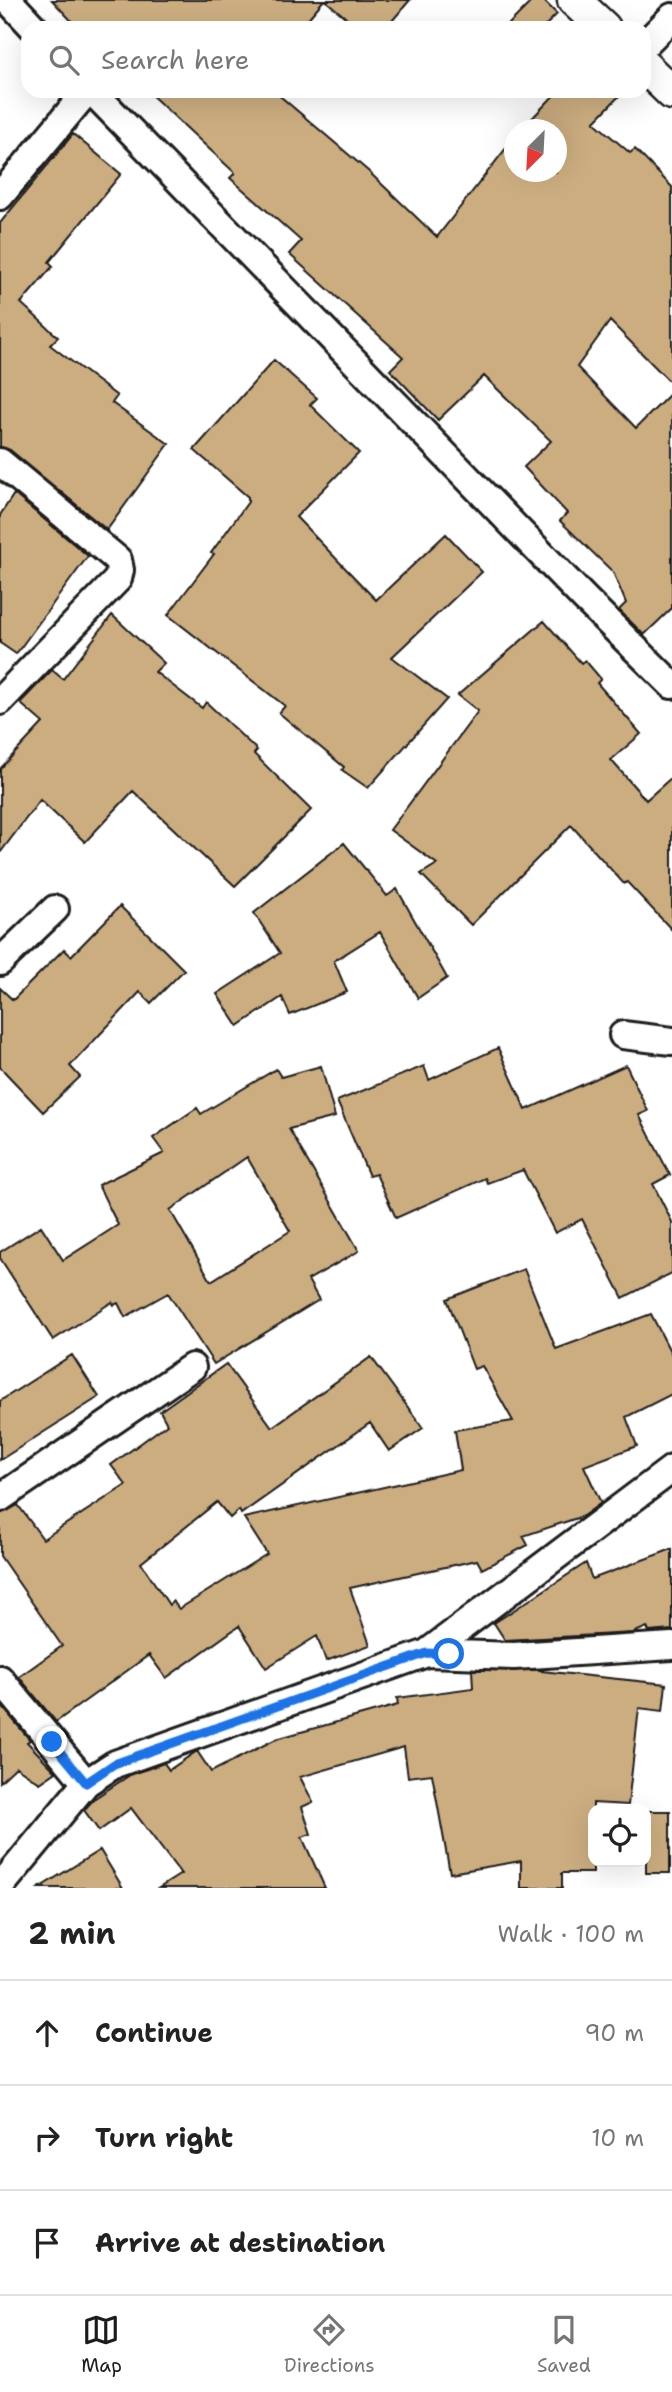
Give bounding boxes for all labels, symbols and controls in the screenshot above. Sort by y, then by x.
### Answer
search box [21,21,651,98]
icon: search [45,41,83,79]
text: Search here [101,42,250,77]
north arrow [504,119,567,182]
route start [433,1638,464,1669]
route end [36,1726,67,1757]
map controls [588,1804,651,1867]
button: locate [588,1804,651,1867]
text: 2 min [28,1913,115,1954]
text: Walk · 100 m [498,1919,644,1949]
icon: ahead [28,2014,66,2052]
text: Continue [95,2015,213,2050]
text: 90 m [584,2018,644,2048]
icon: right [28,2119,66,2157]
text: Turn right [95,2120,233,2155]
text: 10 m [591,2123,644,2153]
icon: arrive [28,2224,66,2262]
text: Arrive at destination [95,2225,385,2260]
tab: Map [81,2311,122,2378]
tab: Directions [284,2311,375,2378]
tab: Saved [537,2311,591,2378]

